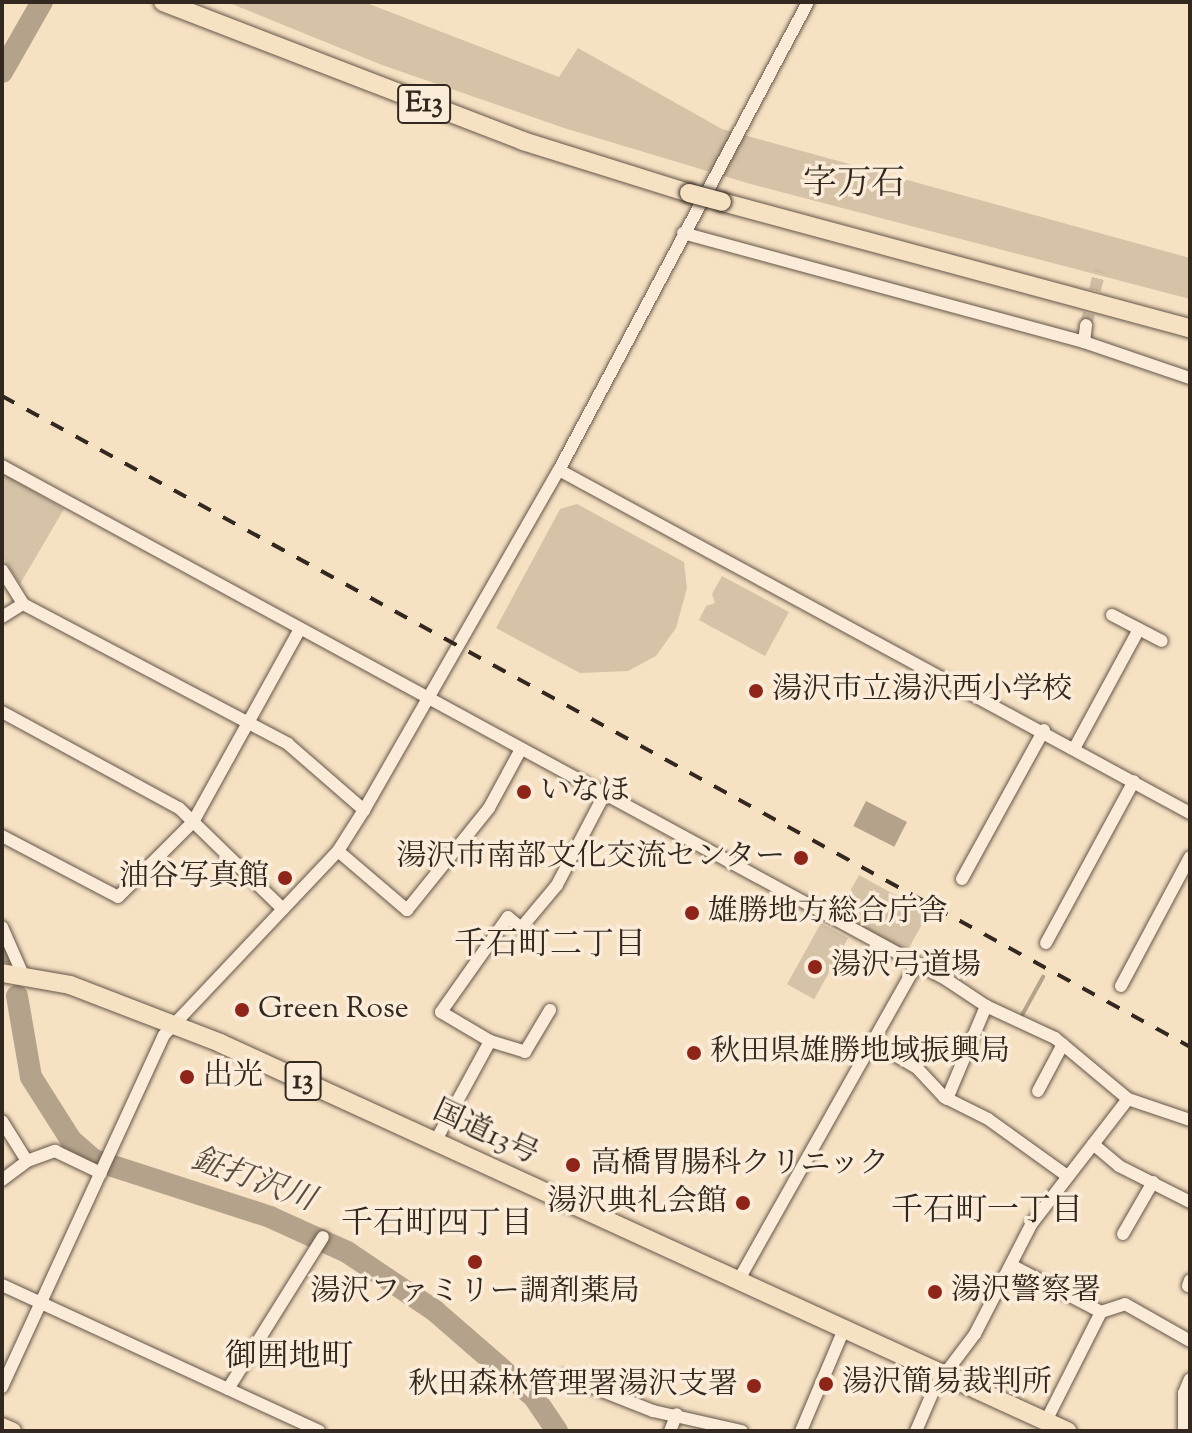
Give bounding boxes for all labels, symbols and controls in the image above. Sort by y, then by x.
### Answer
road number: E13 [396,80,452,128]
district label: 字万石 [803,165,905,205]
place label: 湯沢市立湯沢西小学校 [772,673,1072,709]
marker: 湯沢市立湯沢西小学校 [747,682,765,700]
place label: いなほ [540,774,630,810]
marker: いなほ [515,783,533,801]
place label: 湯沢市南部文化交流センター [395,840,785,876]
marker: 湯沢市南部文化交流センター [792,849,810,867]
place label: 油谷写真館 [119,860,269,896]
marker: 油谷写真館 [276,869,294,887]
place label: 雄勝地方総合庁舎 [708,895,948,931]
marker: 雄勝地方総合庁舎 [683,904,701,922]
district label: 千石町二丁目 [454,927,646,965]
place label: 湯沢弓道場 [831,949,981,985]
marker: 湯沢弓道場 [806,958,824,976]
place label: Green Rose [258,992,409,1028]
marker: Green Rose [233,1001,251,1019]
place label: 秋田県雄勝地域振興局 [710,1035,1010,1071]
marker: 秋田県雄勝地域振興局 [685,1044,703,1062]
road number: 13 [283,1057,323,1105]
place label: 出光 [203,1059,263,1095]
marker: 出光 [178,1068,196,1086]
street label: 国道13号 [426,1094,544,1174]
water label: 鉦打沢川 [186,1141,320,1221]
place label: 高橋胃腸科クリニック [591,1147,891,1183]
marker: 高橋胃腸科クリニック [562,1154,584,1176]
place label: 湯沢典礼会館 [547,1185,727,1221]
district label: 千石町一丁目 [891,1193,1083,1231]
marker: 湯沢典礼会館 [734,1194,752,1212]
district label: 千石町四丁目 [341,1206,533,1244]
marker: 湯沢ファミリー調剤薬局 [466,1253,484,1271]
place label: 湯沢警察署 [951,1274,1101,1310]
place label: 湯沢ファミリー調剤薬局 [310,1275,640,1311]
marker: 湯沢警察署 [926,1283,944,1301]
district label: 御囲地町 [225,1339,353,1377]
place label: 湯沢簡易裁判所 [842,1366,1052,1402]
place label: 秋田森林管理署湯沢支署 [408,1368,738,1404]
marker: 湯沢簡易裁判所 [817,1375,835,1393]
marker: 秋田森林管理署湯沢支署 [745,1377,763,1395]

